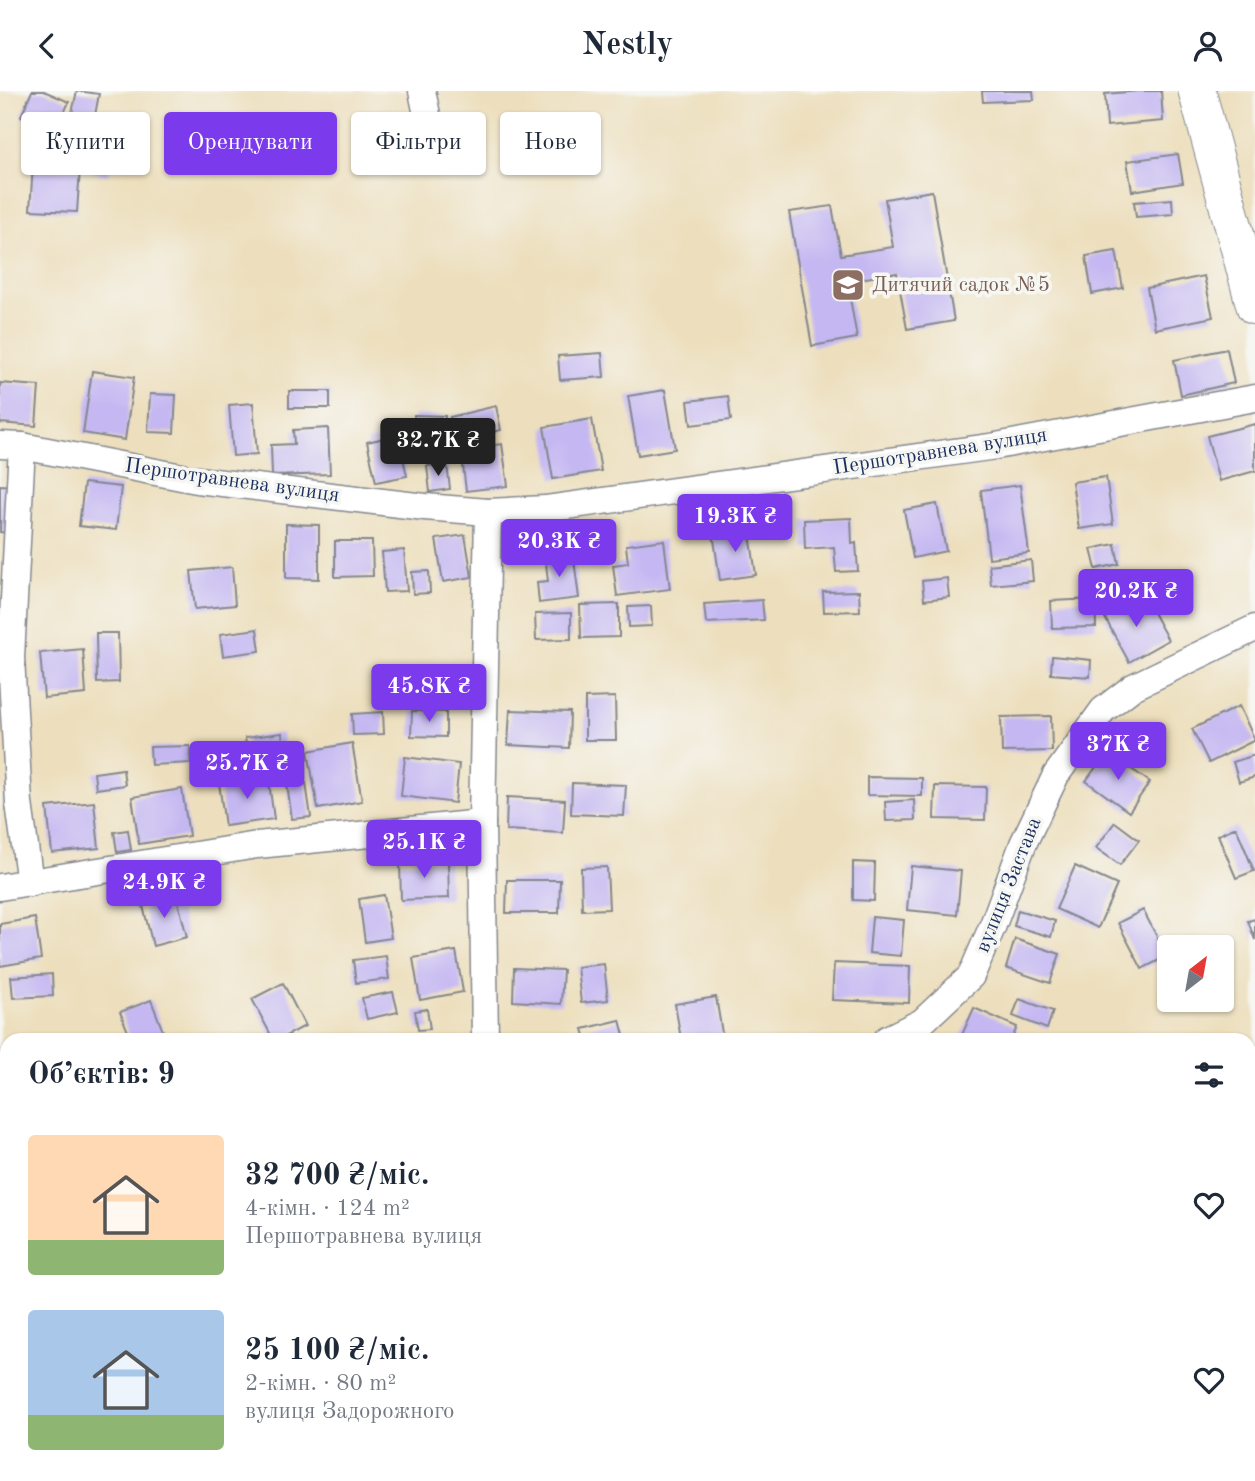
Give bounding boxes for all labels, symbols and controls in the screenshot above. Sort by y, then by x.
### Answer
icon: back [28,27,66,65]
icon: person [1189,27,1227,65]
text: Nestly [582,30,673,62]
chip: Купити [21,112,150,175]
chip: Орендувати [164,112,337,175]
chip: Фільтри [351,112,486,175]
chip: Нове [500,112,601,175]
school or university icon: Дитячий садок №5 [829,266,867,304]
place label: Дитячий садок №5 [872,275,1050,296]
pin: 32.7K ₴ [373,419,503,478]
street label: Першотравнева вулиця [831,425,1049,479]
text: 32.7K ₴ [396,429,480,452]
street label: Першотравнева вулиця [123,456,341,506]
pin: 19.3K ₴ [670,495,800,554]
text: 19.3K ₴ [693,505,777,528]
pin: 20.3K ₴ [494,519,624,579]
text: 20.3K ₴ [517,530,601,553]
pin: 20.2K ₴ [1071,569,1201,629]
text: 20.2K ₴ [1094,580,1178,603]
pin: 45.8K ₴ [364,665,494,724]
text: 45.8K ₴ [387,675,471,698]
pin: 37K ₴ [1069,723,1167,782]
text: 37K ₴ [1086,733,1150,756]
pin: 25.7K ₴ [182,741,312,801]
text: 25.7K ₴ [205,752,289,775]
street label: вулиця Застава [972,814,1046,956]
pin: 25.1K ₴ [359,821,489,880]
text: 25.1K ₴ [382,831,466,854]
pin: 24.9K ₴ [99,861,229,920]
text: 24.9K ₴ [122,871,206,894]
north arrow [1157,935,1234,1011]
map controls [1157,935,1234,1012]
icon: filters [1190,1056,1228,1094]
text: Об’єктів: 9 [28,1060,175,1090]
text: 32 700 ₴/міс. [245,1161,429,1191]
icon: home [84,1163,168,1247]
icon: heart [1190,1186,1228,1224]
text: 4-кімн. · 124 m² [245,1197,410,1220]
text: Першотравнева вулиця [245,1225,482,1248]
text: 25 100 ₴/міс. [245,1336,429,1366]
icon: home [84,1338,168,1422]
icon: heart [1190,1361,1228,1399]
text: 2-кімн. · 80 m² [245,1372,396,1395]
text: вулиця Задорожного [245,1400,454,1423]

